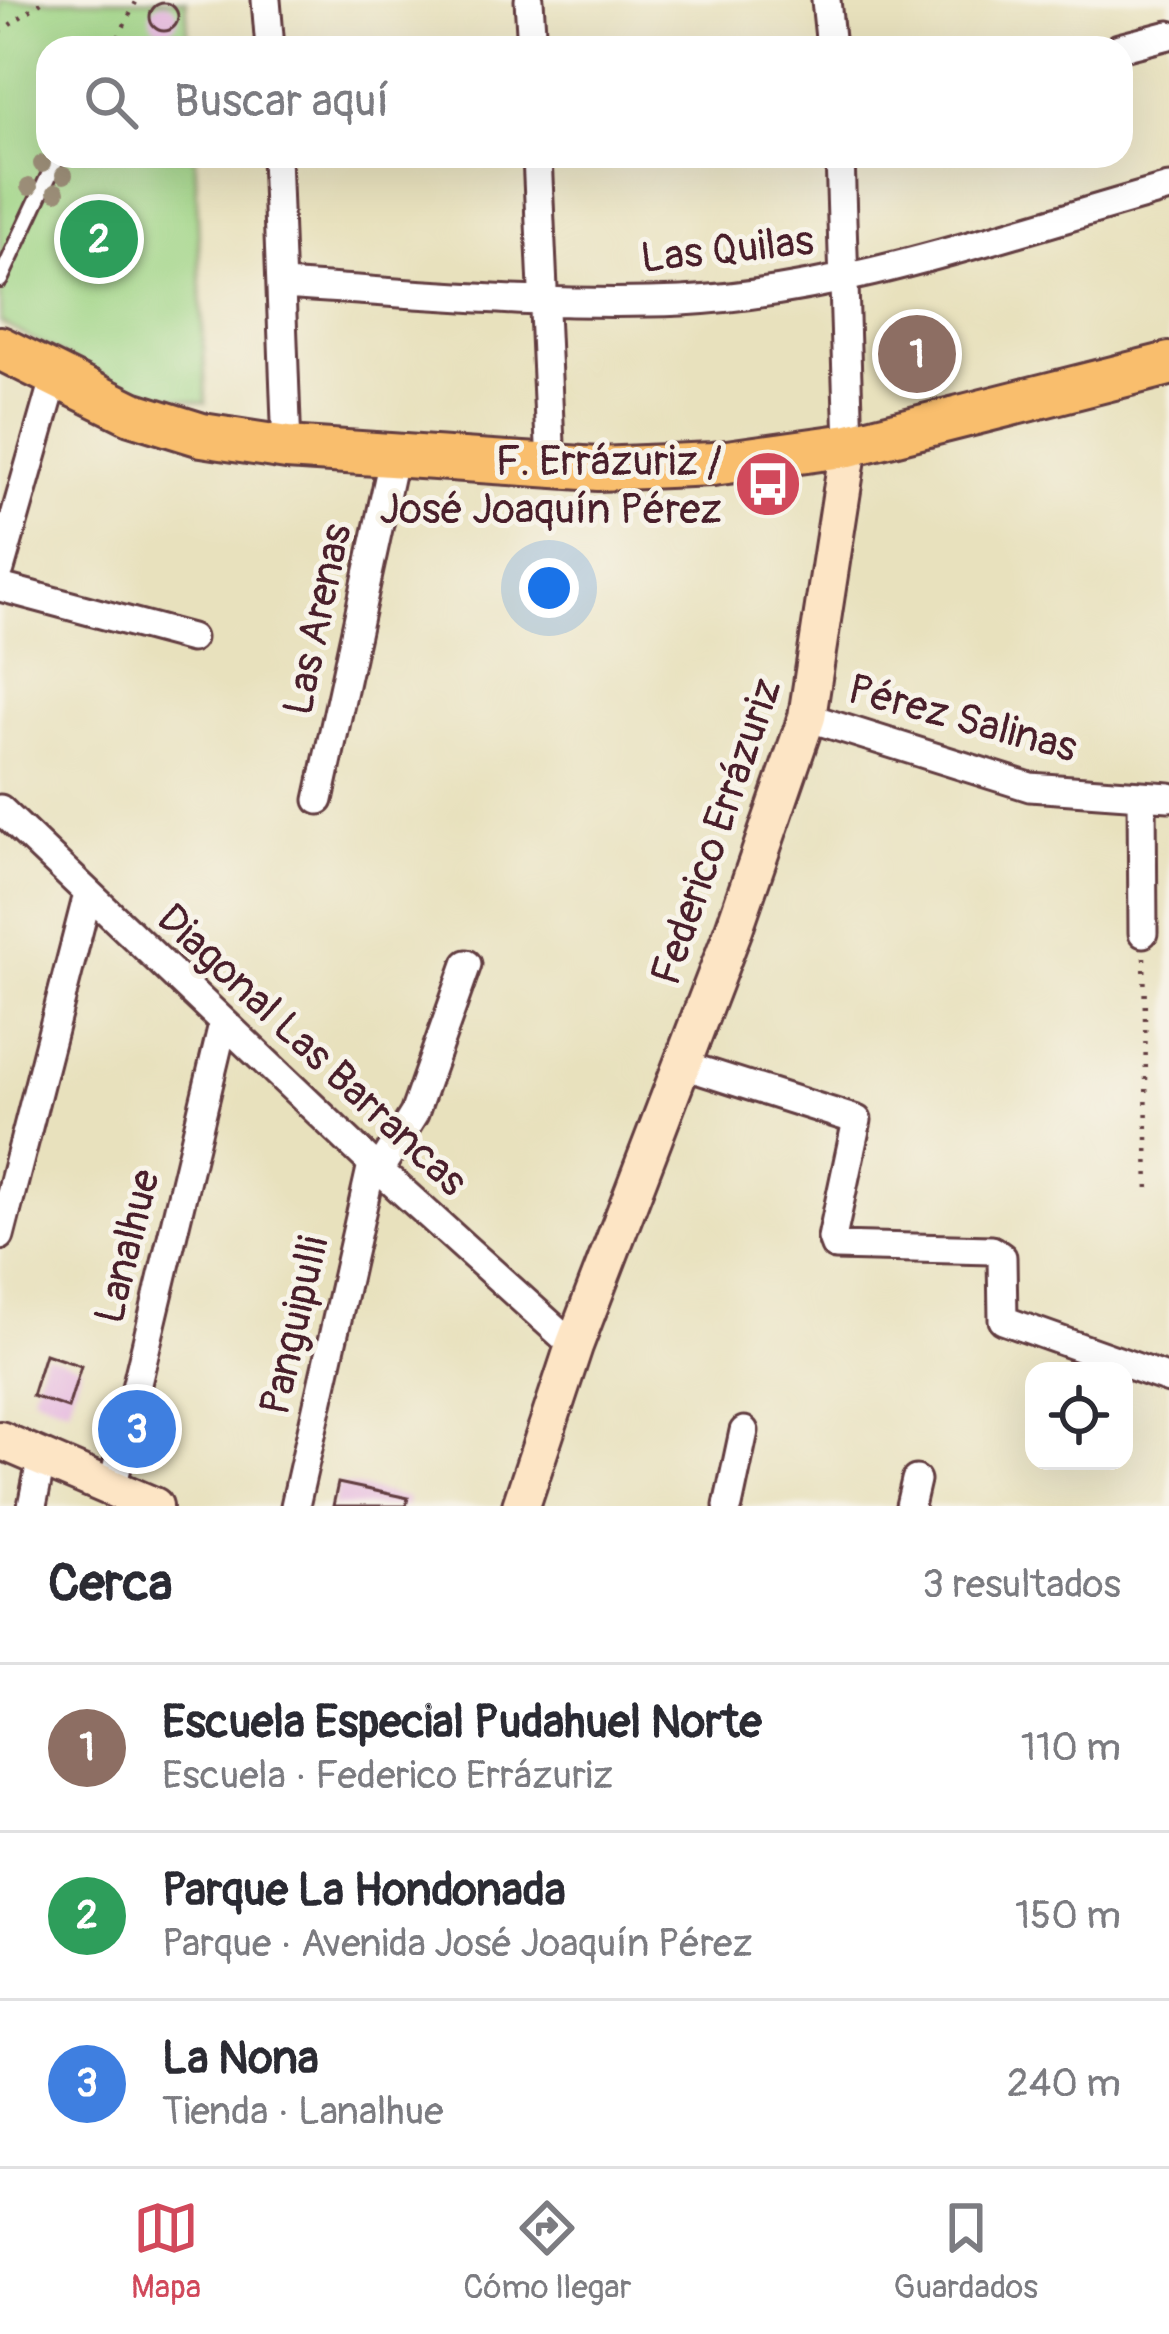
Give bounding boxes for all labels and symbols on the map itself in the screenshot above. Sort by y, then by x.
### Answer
pin: 2 [60,194,138,284]
street label: Las Quilas [638,215,817,285]
pin: 1 [878,309,956,399]
place label: F. Errázuriz / José Joaquín Pérez [379,436,722,536]
bus stop icon: F. Errázuriz / José Joaquín Pérez [733,449,803,519]
street label: Las Arenas [272,519,364,720]
your location [519,558,579,618]
street label: Pérez Salinas [842,663,1083,774]
street label: Federico Errázuriz [640,672,794,992]
street label: Diagonal Las Barrancas [146,893,478,1208]
street label: Lanalhue [84,1164,172,1329]
street label: Panguipulli [249,1231,341,1420]
pin: 3 [98,1384,176,1474]

